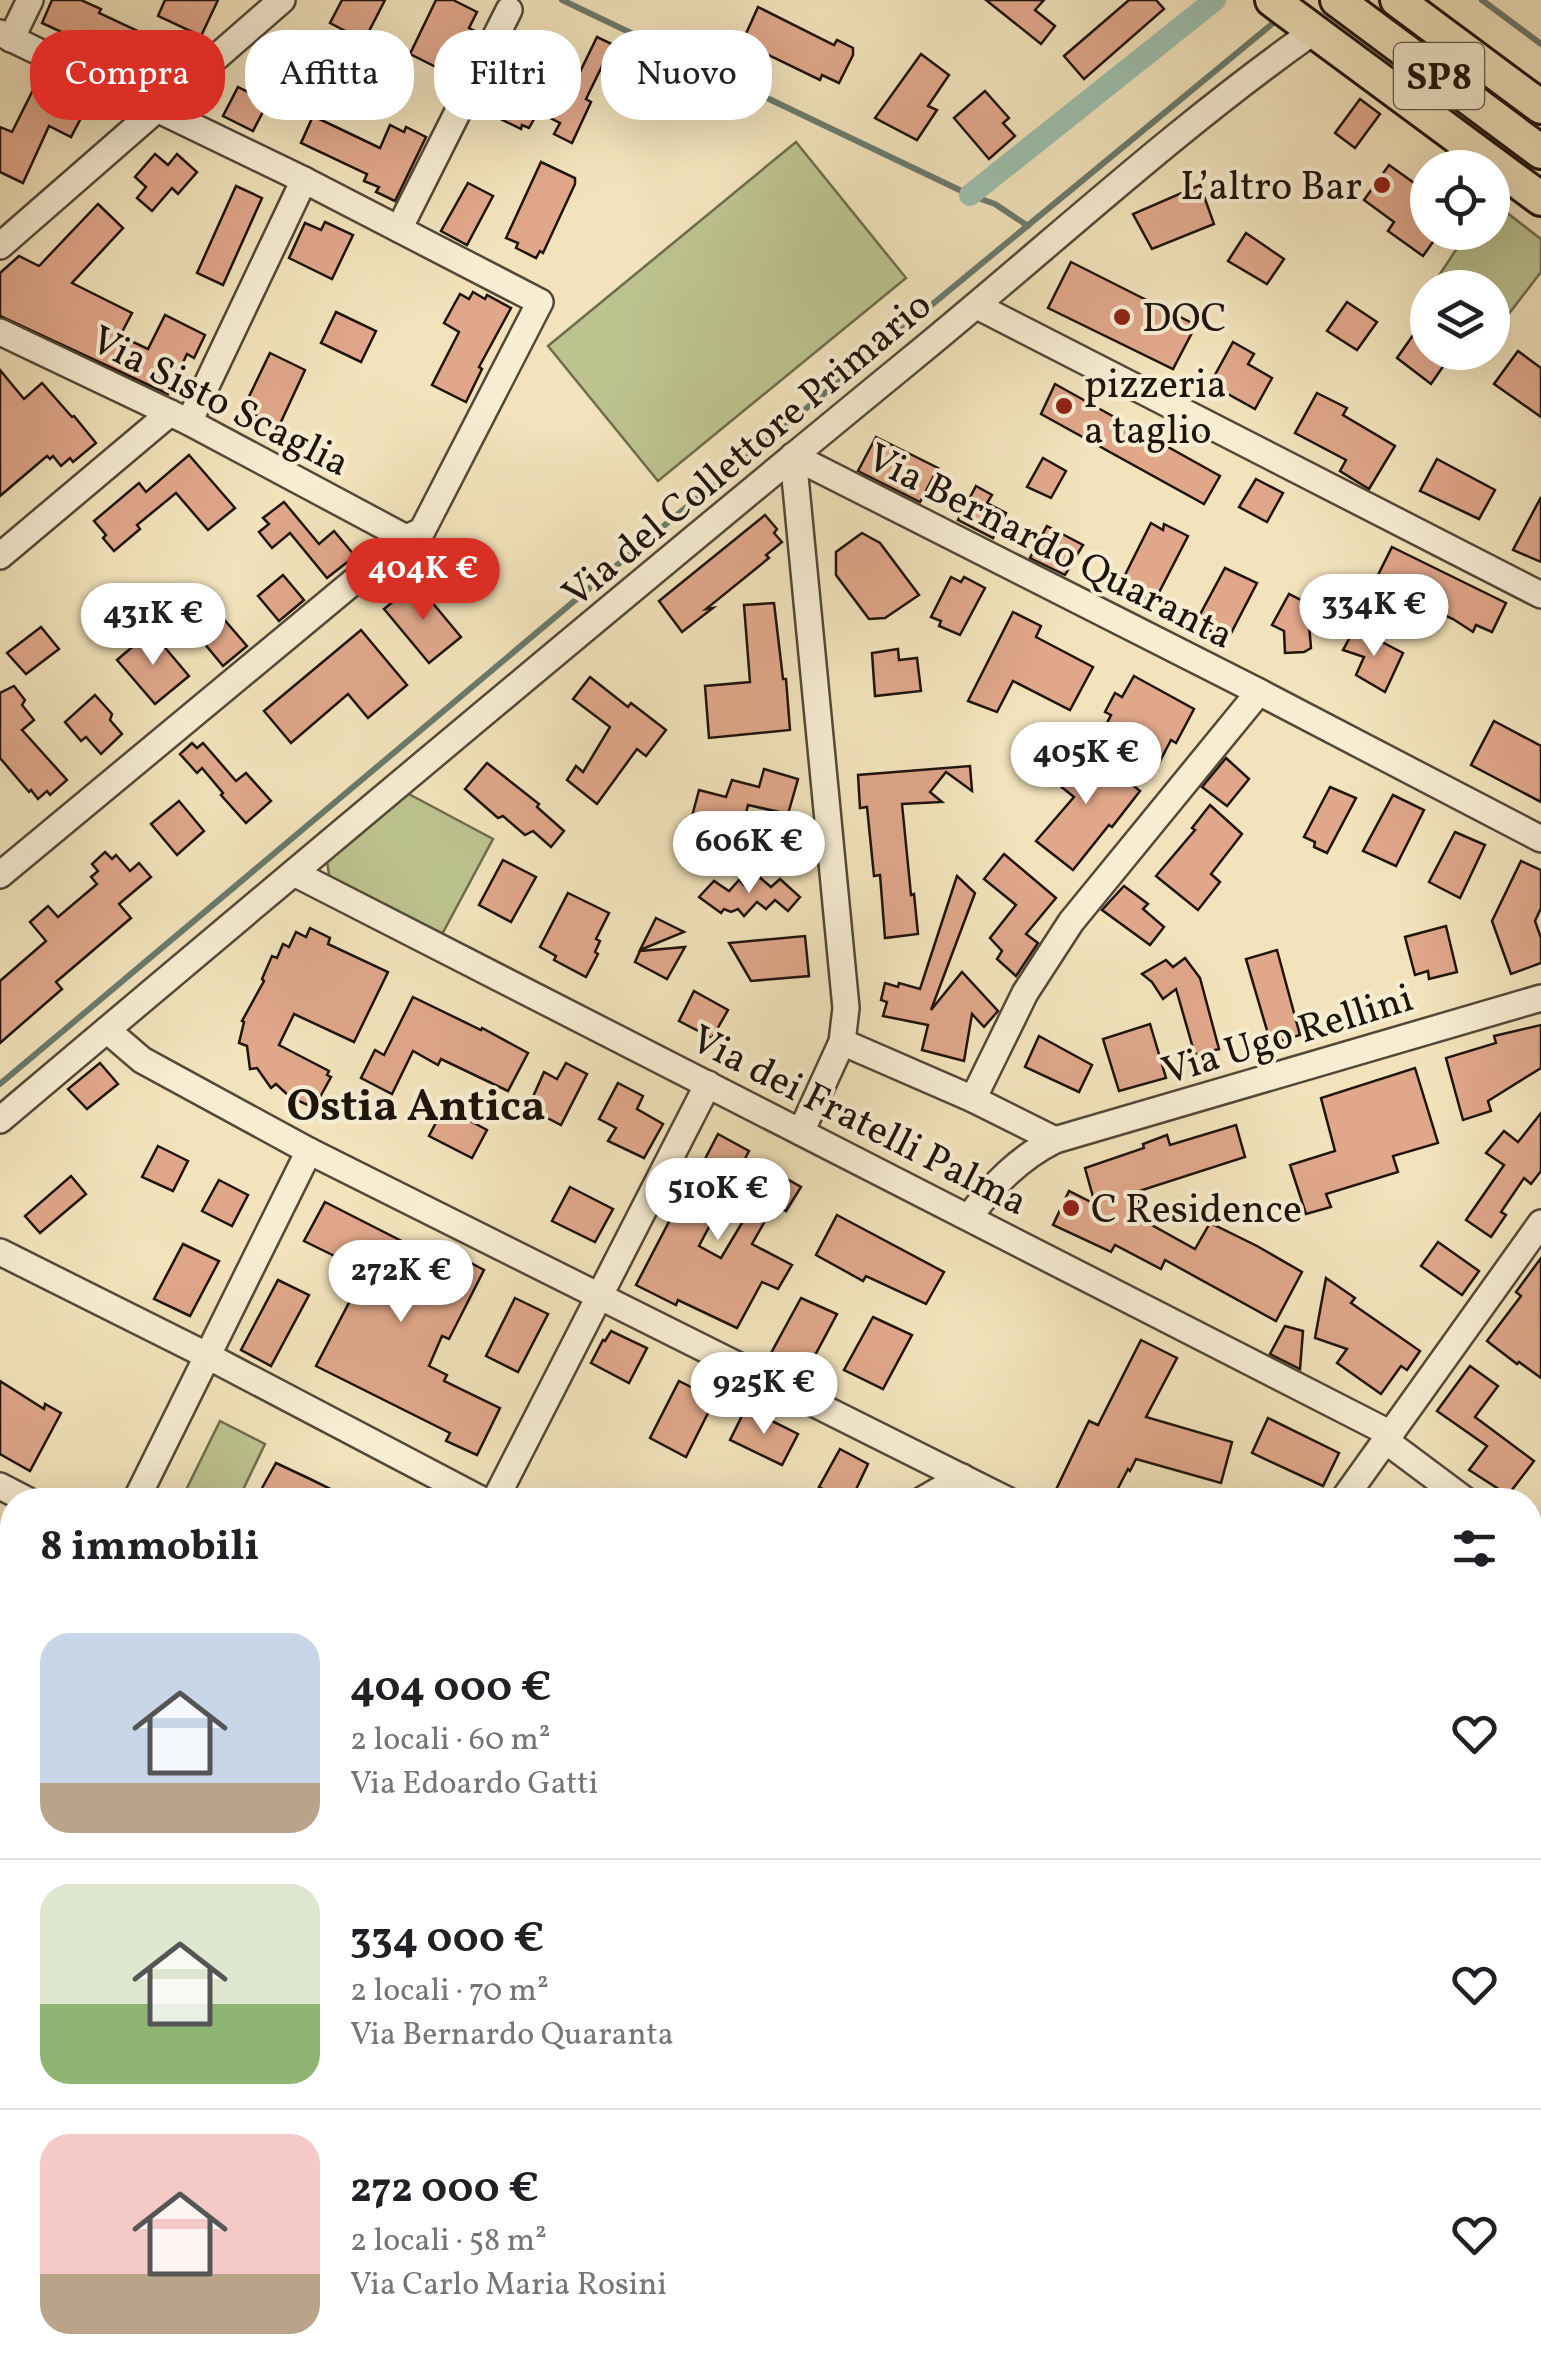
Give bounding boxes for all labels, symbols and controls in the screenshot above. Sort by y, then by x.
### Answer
chip: Compra [30,30,225,120]
chip: Affitta [245,30,414,120]
chip: Filtri [434,30,581,120]
chip: Nuovo [601,30,772,120]
road number: SP8 [1394,43,1484,109]
map controls [1410,150,1510,370]
button: locate [1410,150,1510,250]
place label: L’altro Bar [1180,161,1362,217]
marker: L’altro Bar [1371,174,1393,196]
button: layers [1410,270,1510,370]
street label: Via del Collettore Primario [552,280,945,622]
place label: DOC [1142,293,1227,349]
marker: DOC [1111,306,1133,328]
street label: Via Sisto Scaglia [80,314,358,493]
place label: pizzeria a taglio [1084,359,1227,461]
marker: pizzeria a taglio [1053,395,1075,417]
street label: Via Bernardo Quaranta [856,432,1242,665]
pin: 404K € [342,538,504,623]
text: 404K € [368,548,478,592]
pin: 334K € [1293,574,1455,659]
pin: 431K € [72,583,234,668]
text: 334K € [1321,584,1427,628]
text: 431K € [103,593,203,637]
pin: 405K € [1005,722,1167,807]
text: 405K € [1033,732,1139,776]
pin: 606K € [668,811,830,896]
text: 606K € [695,821,803,865]
street label: Via Ugo Rellini [1156,972,1420,1102]
street label: Via dei Fratelli Palma [680,1013,1036,1232]
district label: Ostia Antica [286,1077,546,1140]
pin: 510K € [637,1158,799,1243]
text: 510K € [667,1168,769,1212]
place label: C Residence [1091,1184,1302,1240]
marker: C Residence [1060,1197,1082,1219]
pin: 272K € [320,1240,482,1325]
text: 272K € [350,1250,452,1294]
pin: 925K € [683,1352,845,1437]
text: 925K € [713,1362,815,1406]
text: 8 immobili [40,1519,259,1578]
icon: filters [1447,1521,1502,1576]
text: 404 000 € [350,1660,551,1719]
icon: home [120,1673,240,1793]
icon: heart [1447,1706,1502,1761]
text: 2 locali · 60 m² [350,1719,551,1763]
text: Via Edoardo Gatti [350,1763,598,1807]
text: 334 000 € [350,1911,544,1970]
icon: home [120,1924,240,2044]
icon: heart [1447,1957,1502,2012]
text: 2 locali · 70 m² [350,1970,549,2014]
text: Via Bernardo Quaranta [350,2014,674,2058]
text: 272 000 € [350,2161,539,2220]
icon: home [120,2174,240,2294]
icon: heart [1447,2207,1502,2262]
text: 2 locali · 58 m² [350,2220,547,2264]
text: Via Carlo Maria Rosini [350,2264,667,2308]

